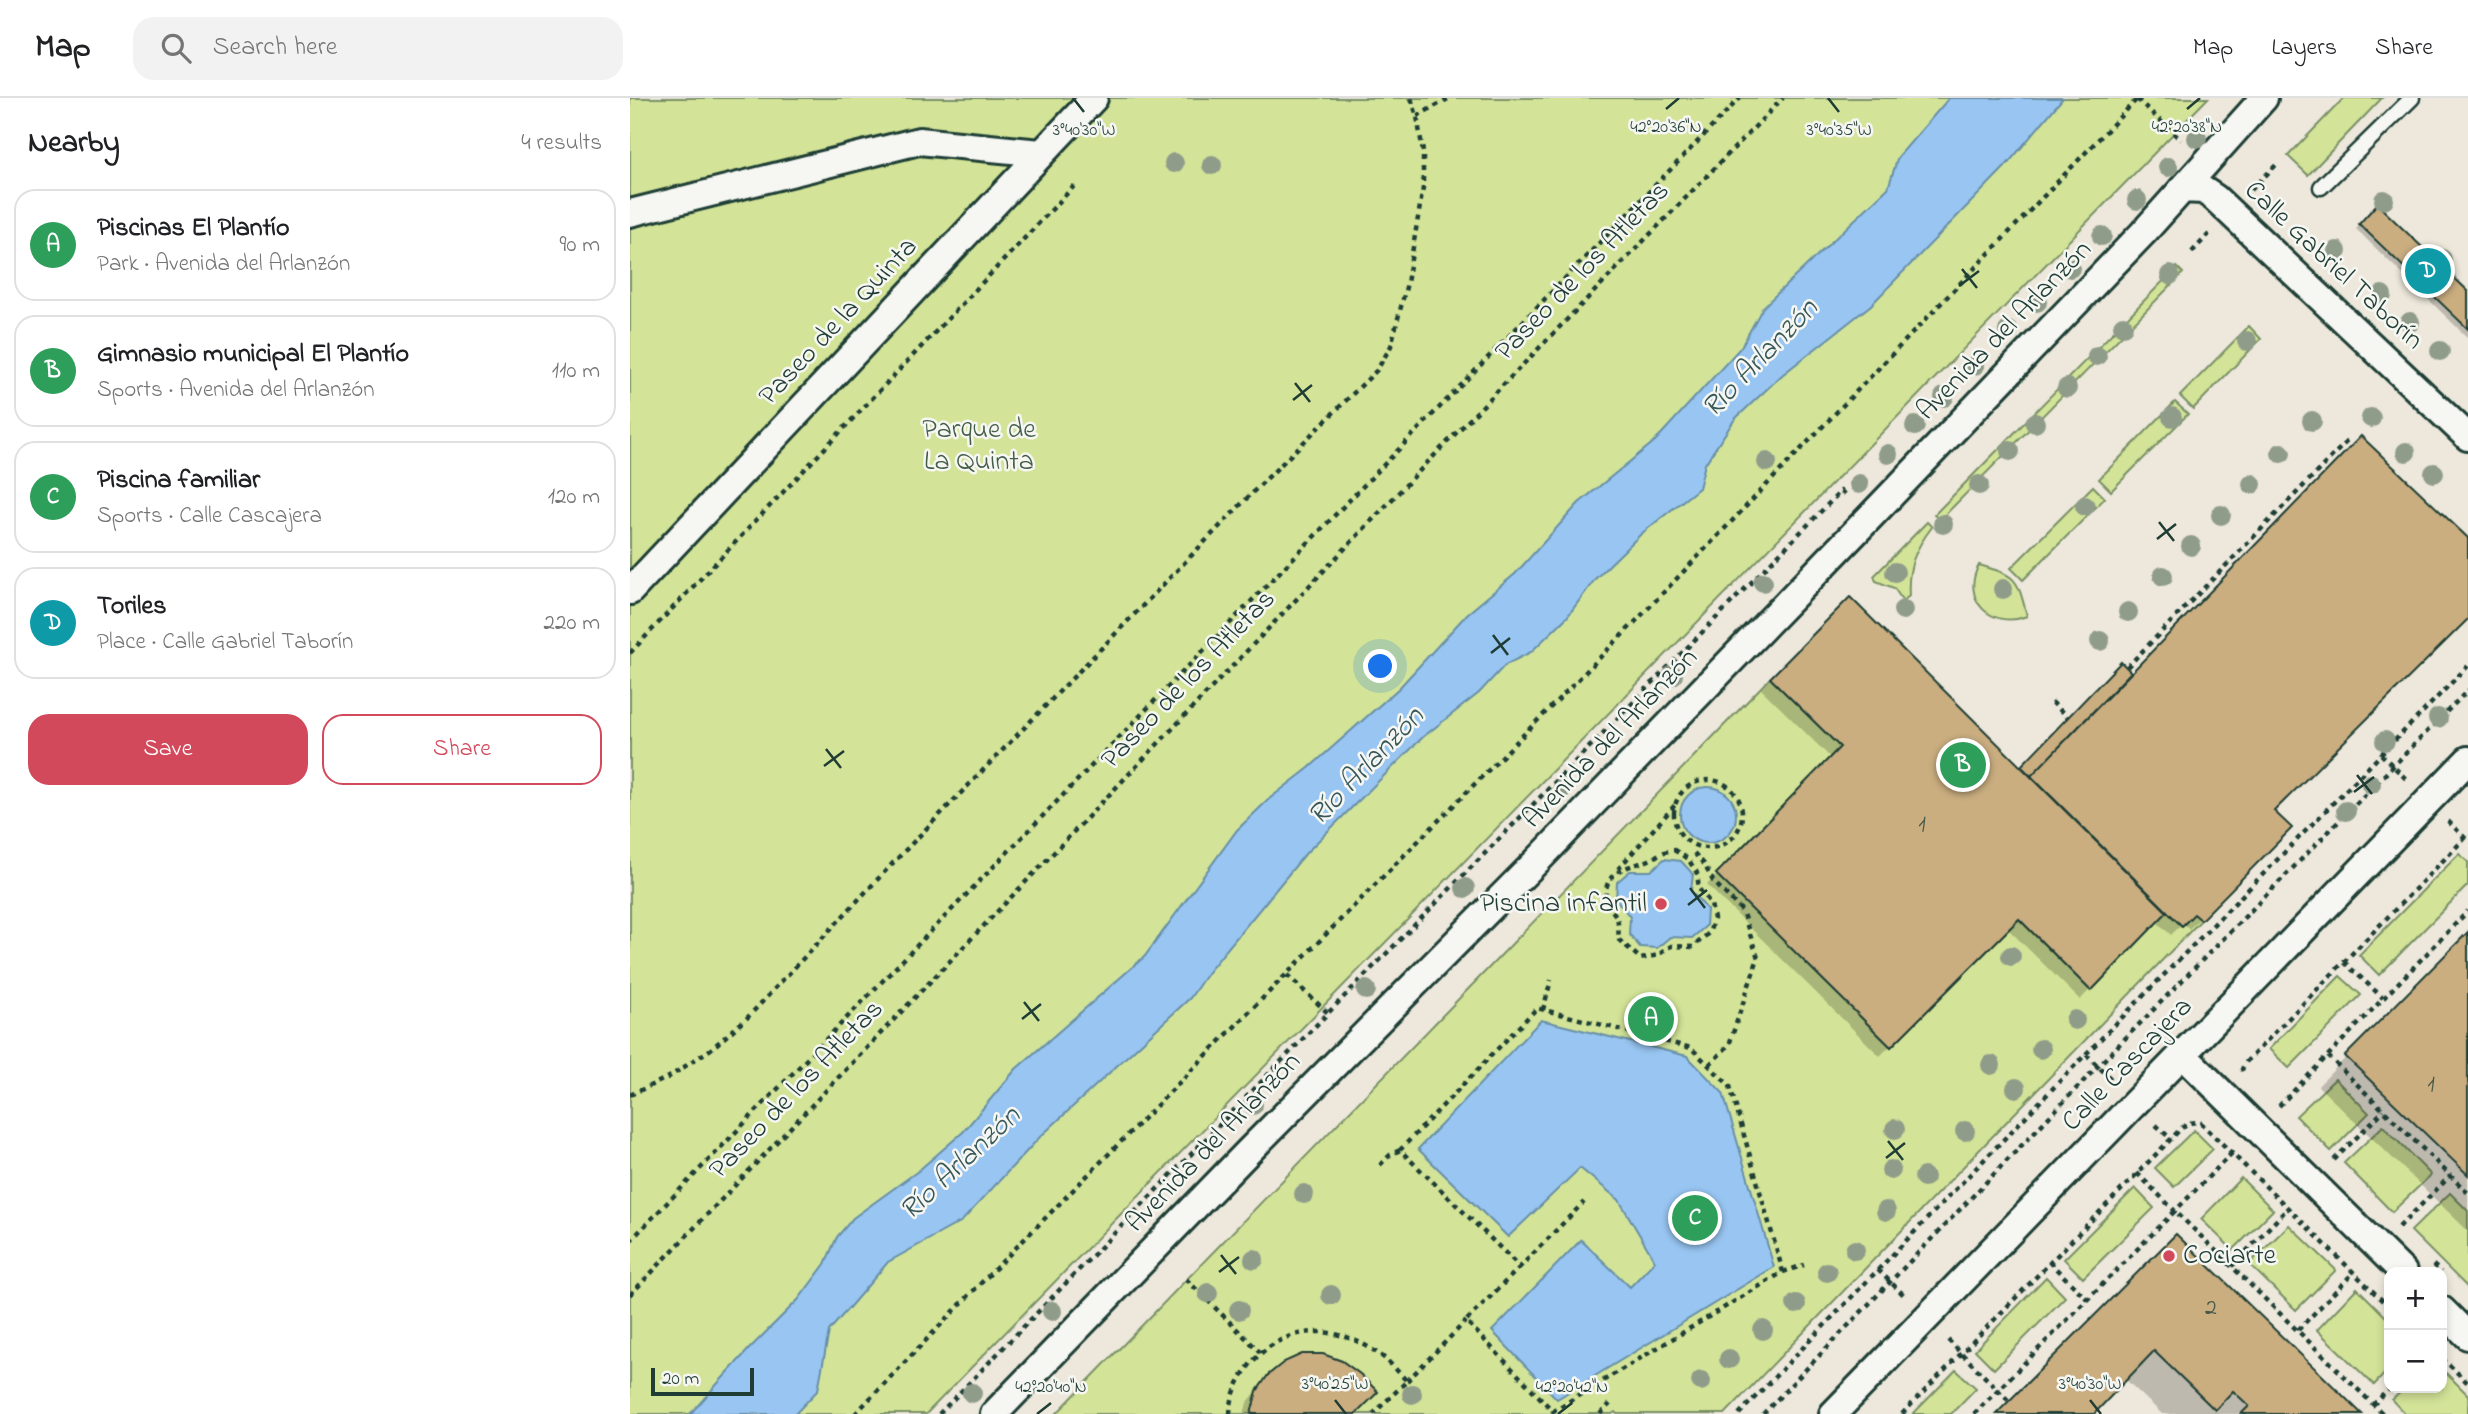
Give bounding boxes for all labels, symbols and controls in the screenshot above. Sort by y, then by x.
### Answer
search box [133,17,623,80]
text: Map [35,24,91,72]
icon: search [157,29,195,67]
text: Search here [213,29,337,67]
text: Map [2193,31,2233,66]
text: Layers [2271,31,2337,66]
text: Share [2375,31,2433,66]
text: 42°20'36"N [1630,115,1702,141]
text: 42°20'38"N [2152,115,2222,141]
text: 3°40'30"W [1053,118,1115,144]
text: 3°40'35"W [1806,118,1872,144]
text: Nearby [28,122,120,166]
text: 4 results [521,127,602,160]
street label: Calle Gabriel Taborín [2234,172,2432,360]
street label: Paseo de los Atletas [1486,173,1680,371]
text: Piscinas El Plantío [97,210,290,248]
text: A [46,229,60,262]
text: 90 m [560,229,600,262]
street label: Paseo de la Quinta [750,229,928,415]
street label: Avenida del Arlanzón [1908,231,2102,431]
pin: D [2405,245,2451,297]
text: Park · Avenida del Arlanzón [97,248,350,281]
water label: Río Arlanzón [1692,288,1830,429]
text: Gimnasio municipal El Plantío [97,336,409,374]
text: B [45,355,61,388]
text: 110 m [552,355,600,388]
text: Sports · Avenida del Arlanzón [97,374,375,407]
park label: Parque de La Quinta [922,410,1036,483]
text: Piscina familiar [97,462,260,500]
text: C [47,481,59,514]
text: 120 m [548,481,600,514]
text: Sports · Calle Cascajera [97,500,322,533]
street label: Paseo de los Atletas [1092,581,1286,779]
text: Toriles [97,588,166,626]
text: D [45,607,61,640]
text: 220 m [544,607,600,640]
text: Place · Calle Gabriel Taborín [97,626,353,659]
street label: Avenida del Arlanzón [1514,639,1708,839]
your location [1363,649,1397,683]
water label: Río Arlanzón [1298,696,1436,837]
button: Save [28,714,308,785]
button: Share [322,714,602,785]
pin: B [1940,739,1986,791]
house number: 1 [1918,808,1926,843]
place label: Piscina infantil [1480,884,1647,925]
marker: Piscina infantil [1653,896,1669,912]
street label: Calle Cascajera [2053,988,2203,1142]
street label: Paseo de los Atletas [700,991,894,1189]
pin: A [1628,993,1674,1045]
street label: Avenida del Arlanzón [1117,1043,1311,1243]
house number: 1 [2427,1068,2435,1103]
water label: Río Arlanzón [890,1095,1032,1232]
pin: C [1672,1192,1718,1244]
place label: Cociarte [2183,1236,2277,1277]
marker: Cociarte [2161,1248,2177,1264]
map controls [2384,1267,2447,1393]
button: + [2384,1267,2447,1330]
house number: 2 [2205,1291,2217,1326]
button: − [2384,1330,2447,1393]
scale bar [651,1365,754,1397]
text: 20 m [662,1366,699,1393]
text: 3°40'25"W [1302,1372,1368,1398]
text: 3°40'30"W [2059,1372,2121,1398]
text: 42°20'40"N [1015,1375,1087,1401]
text: 42°20'42"N [1536,1375,1608,1401]

